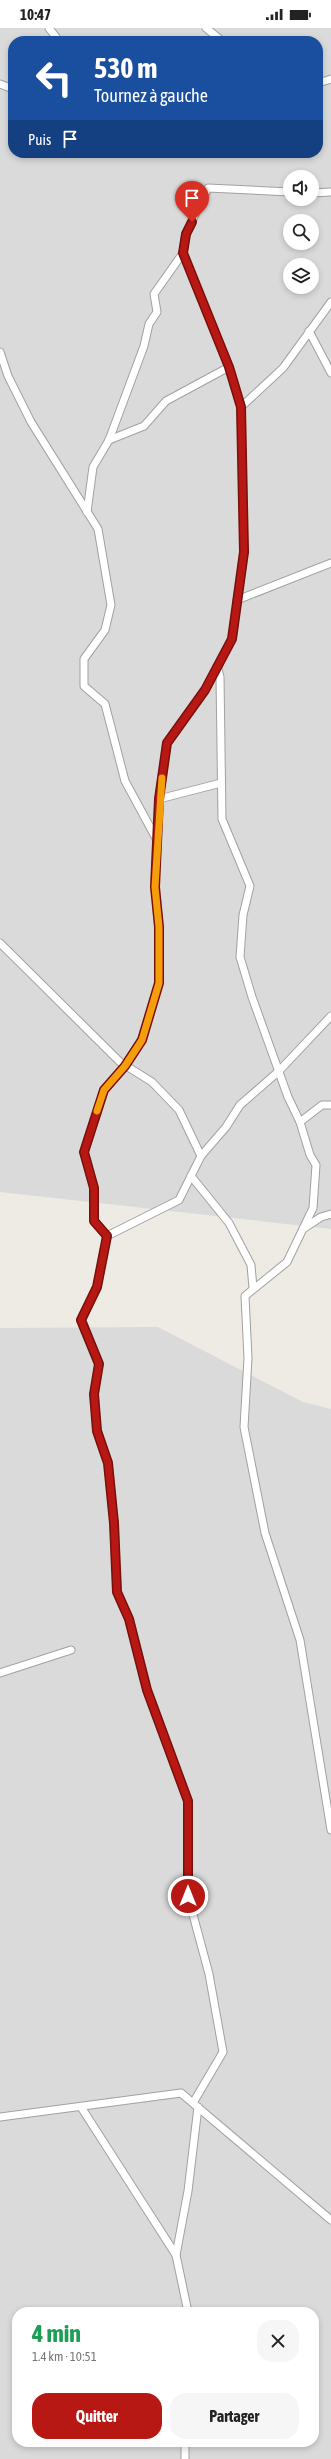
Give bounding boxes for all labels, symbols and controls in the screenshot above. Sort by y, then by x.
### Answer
text: 10:47 [20,6,51,23]
icon: left [28,52,80,104]
text: 530 m [94,52,157,84]
text: Tournez à gauche [94,85,208,106]
icon: arrive [59,128,81,150]
text: Puis [28,131,51,148]
map controls [283,170,319,294]
button: sound [283,170,319,206]
pin [175,181,209,222]
icon: arrive [181,187,203,209]
button: search [283,214,319,250]
button: layers [283,258,319,294]
position arrow [167,1875,209,1917]
text: 4 min [32,2320,81,2347]
button: close [257,2320,299,2362]
text: 1.4 km · 10:51 [32,2349,97,2364]
button: Quitter [32,2393,162,2439]
button: Partager [170,2393,299,2439]

